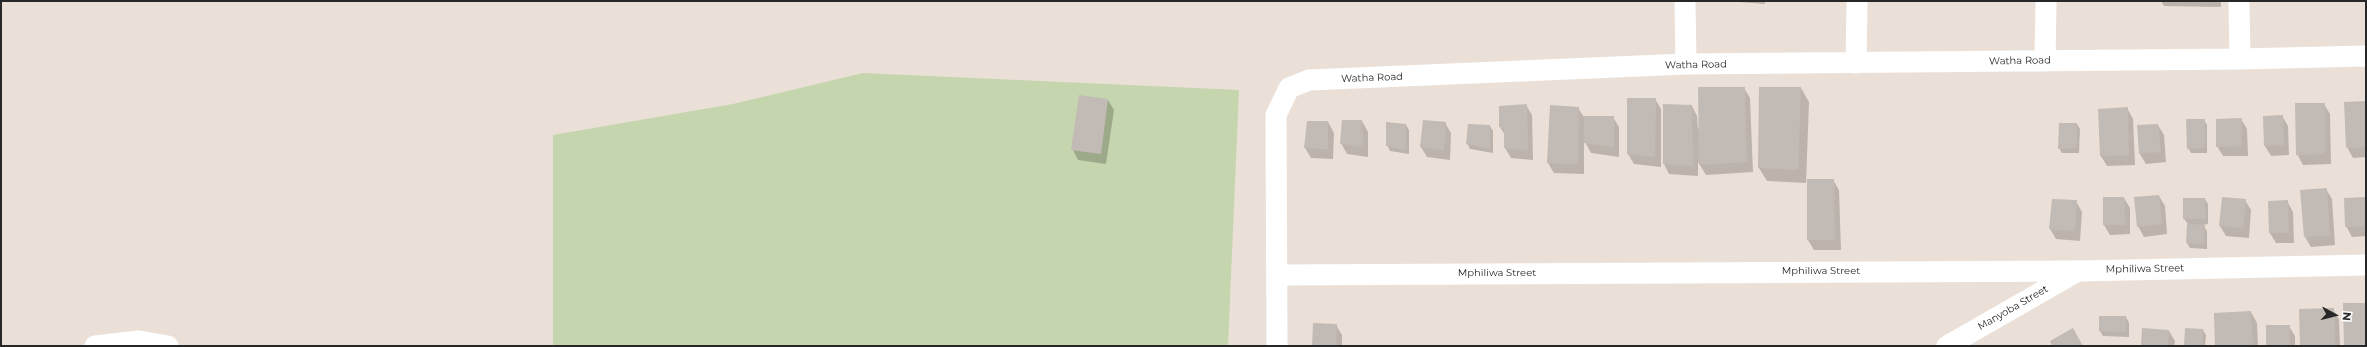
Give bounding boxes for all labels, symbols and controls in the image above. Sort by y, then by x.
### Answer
street label: Watha Road [1989,54,2051,68]
street label: Watha Road [1665,58,1727,72]
street label: Watha Road [1341,71,1403,85]
street label: Mphiliwa Street [2106,262,2184,276]
street label: Mphiliwa Street [1782,265,1860,277]
street label: Mphiliwa Street [1458,267,1536,279]
street label: Manyoba Street [1976,283,2050,333]
north arrow [2315,295,2355,335]
text: N [2339,311,2354,322]

